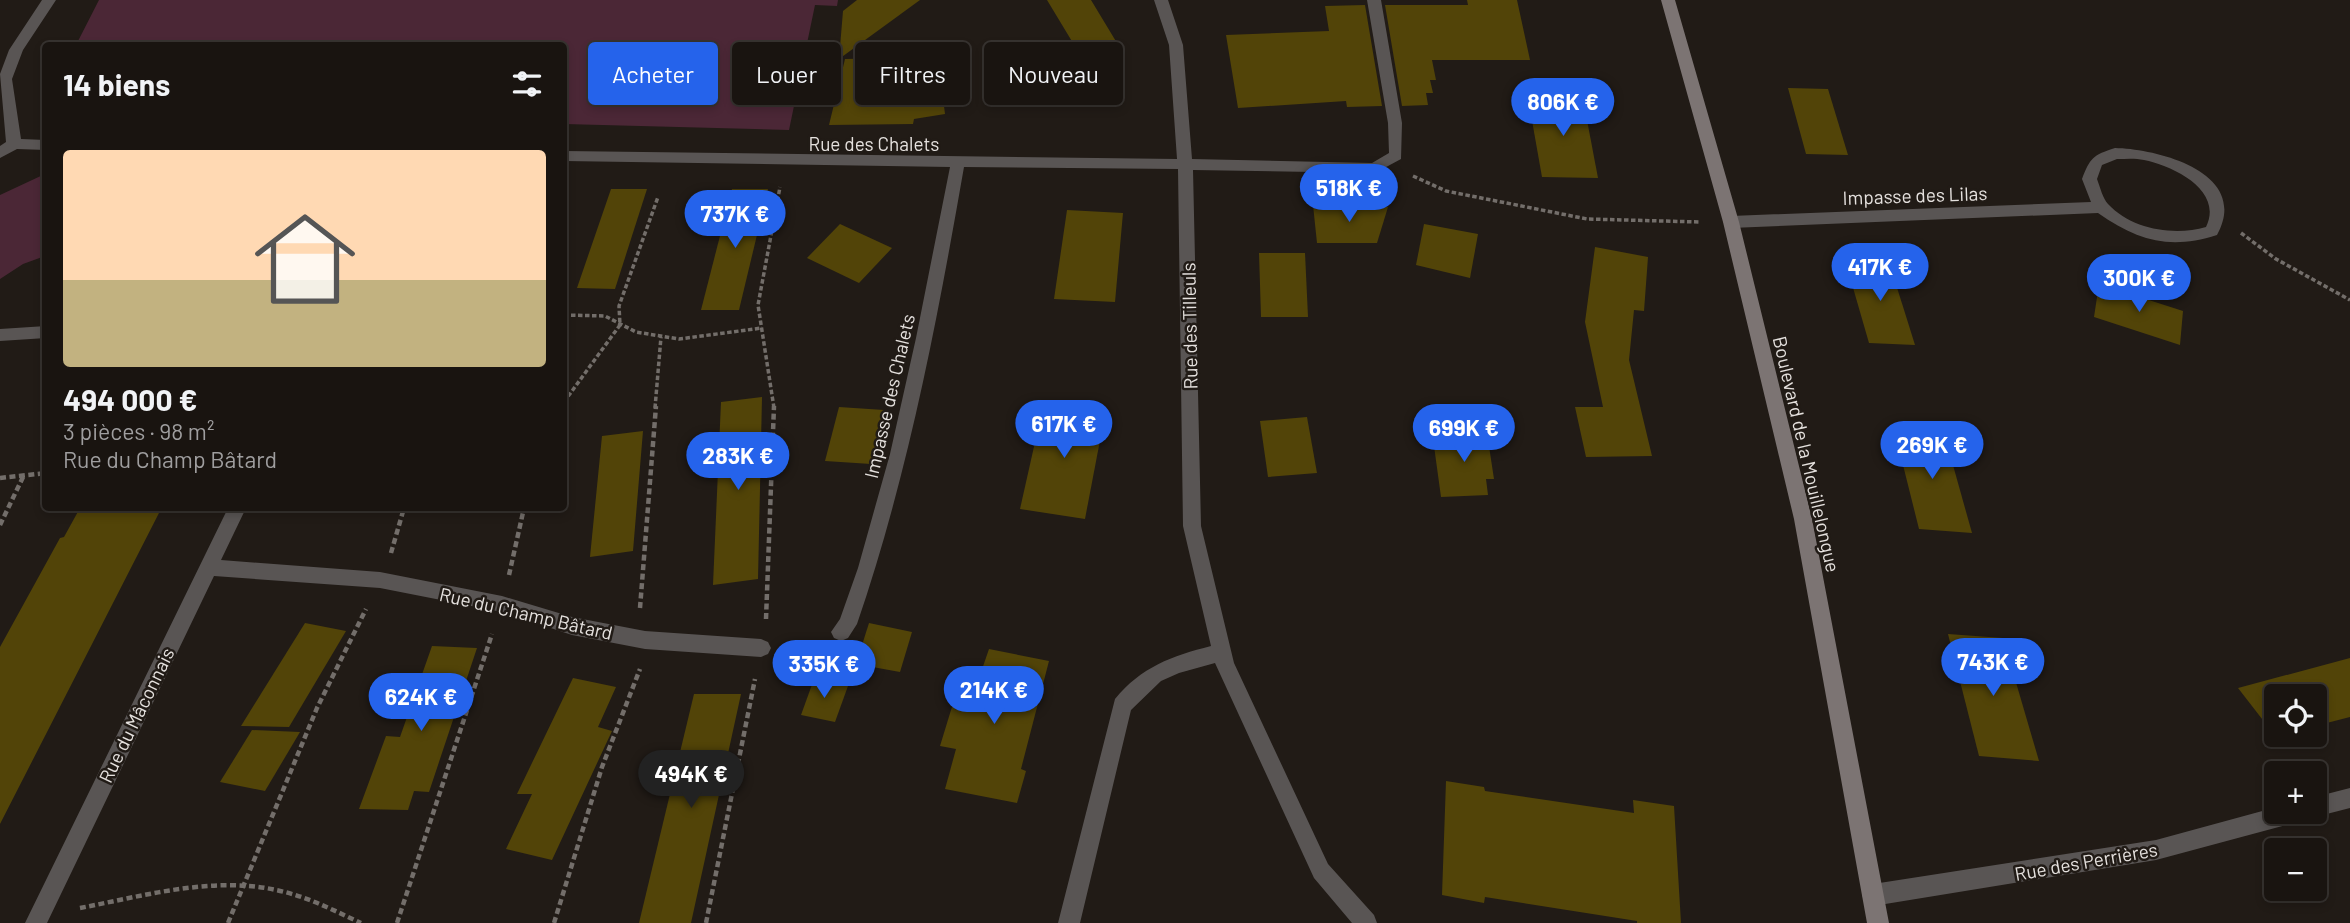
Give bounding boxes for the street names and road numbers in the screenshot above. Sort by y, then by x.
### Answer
street label: Rue des Chalets [809,132,939,155]
street label: Impasse des Lilas [1842,181,1988,209]
street label: Rue des Tilleuls [1176,262,1202,390]
street label: Impasse des Chalets [859,312,919,480]
street label: Boulevard de la Mouillelongue [1769,334,1845,574]
street label: Rue du Champ Bâtard [437,582,615,644]
street label: Rue du Mâconnais [93,644,179,786]
street label: Rue des Perrières [2013,837,2159,885]

